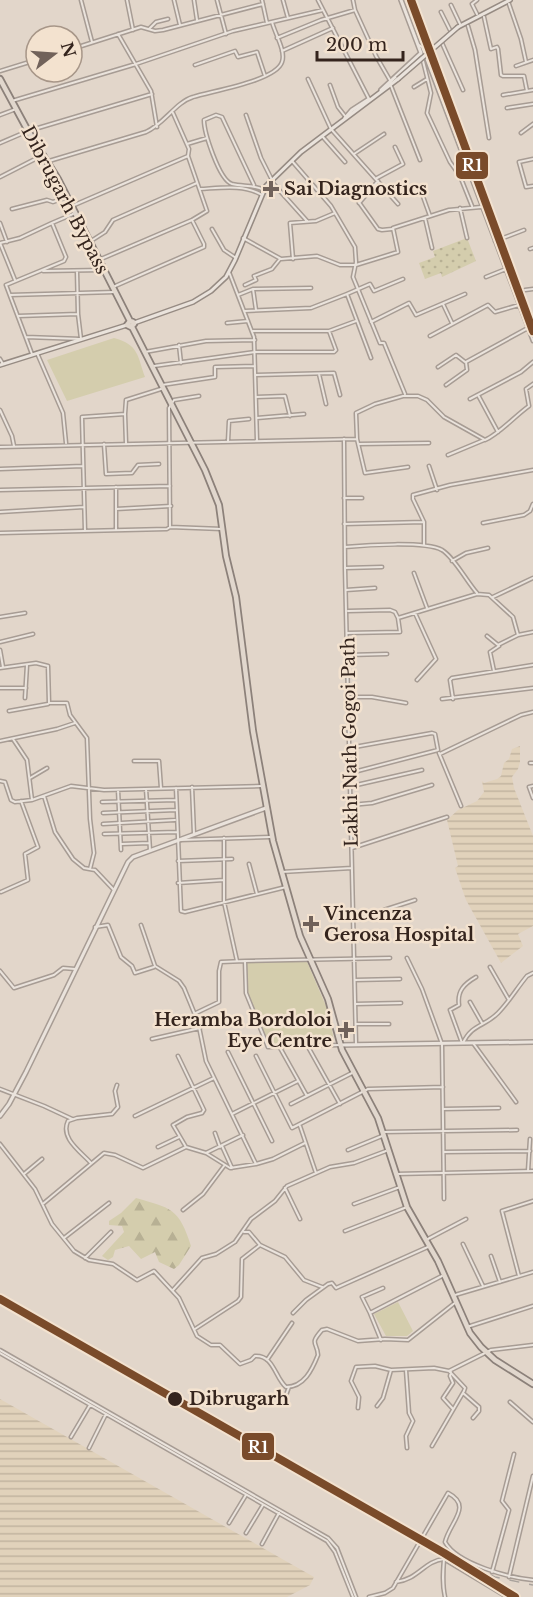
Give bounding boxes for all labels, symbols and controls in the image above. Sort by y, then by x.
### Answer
north arrow [24,24,84,84]
scale bar [317,24,402,62]
text: 200 m [326,34,387,56]
text: N [57,39,80,60]
street label: Dibrugarh Bypass [17,122,113,278]
line badge: R1 [455,151,489,180]
text: R1 [462,155,482,175]
place label: Sai Diagnostics [284,178,427,200]
marker: Sai Diagnostics [262,180,280,198]
street label: Lakhi Nath Gogoi Path [337,637,363,847]
place label: Vincenza Gerosa Hospital [323,903,475,946]
marker: Vincenza Gerosa Hospital [302,915,320,933]
place label: Heramba Bordoloi Eye Centre [154,1009,332,1052]
marker: Heramba Bordoloi Eye Centre [337,1021,355,1039]
place label: Dibrugarh [189,1388,289,1410]
marker: Dibrugarh [166,1390,184,1408]
line badge: R1 [241,1432,275,1461]
text: R1 [248,1437,268,1457]

